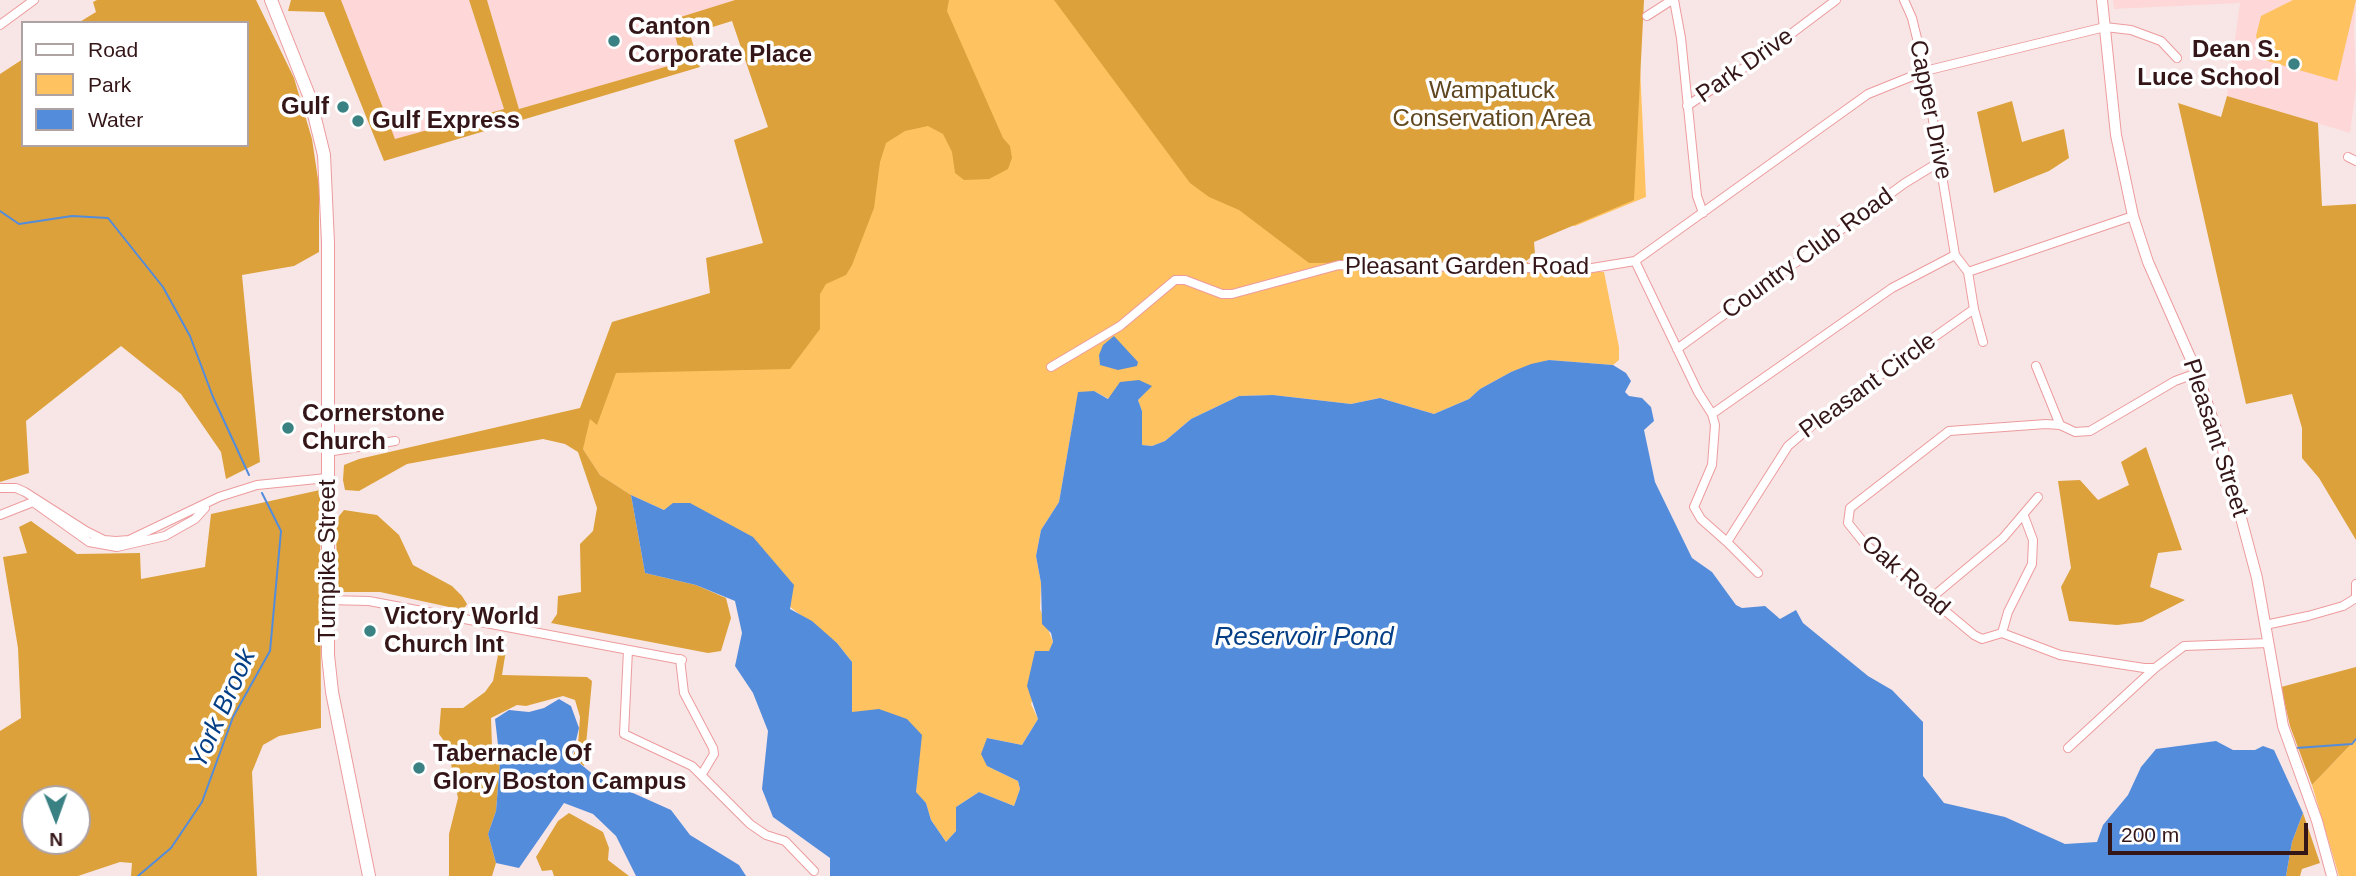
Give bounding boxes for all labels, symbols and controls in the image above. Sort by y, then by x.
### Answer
place label: Canton Corporate Place [628,13,812,69]
legend [21,21,248,147]
street label: Park Drive [1691,22,1799,110]
marker: Canton Corporate Place [606,33,622,49]
place label: Dean S. Luce School [2137,36,2280,92]
text: Road [88,38,138,61]
street label: Capper Drive [1902,38,1958,182]
marker: Dean S. Luce School [2286,56,2302,72]
text: Park [88,73,131,96]
park label: Wampatuck Conservation Area [1393,77,1591,133]
place label: Gulf [281,93,329,121]
marker: Gulf [335,99,351,115]
place label: Gulf Express [372,107,520,135]
text: Water [88,108,143,131]
marker: Gulf Express [350,113,366,129]
street label: Country Club Road [1717,182,1899,326]
street label: Pleasant Garden Road [1345,253,1589,281]
street label: Pleasant Circle [1794,327,1942,445]
street label: Pleasant Street [2176,356,2254,520]
place label: Cornerstone Church [302,400,445,456]
marker: Cornerstone Church [280,420,296,436]
street label: Turnpike Street [314,479,342,643]
street label: Oak Road [1855,530,1955,622]
place label: Victory World Church Int [384,603,539,659]
water label: Reservoir Pond [1214,622,1394,654]
marker: Victory World Church Int [362,623,378,639]
water label: York Brook [183,645,263,773]
place label: Tabernacle Of Glory Boston Campus [433,740,686,796]
marker: Tabernacle Of Glory Boston Campus [411,760,427,776]
north arrow [21,785,91,855]
scale bar [2111,810,2310,854]
text: 200 m [2121,823,2179,846]
text: N [49,829,63,850]

